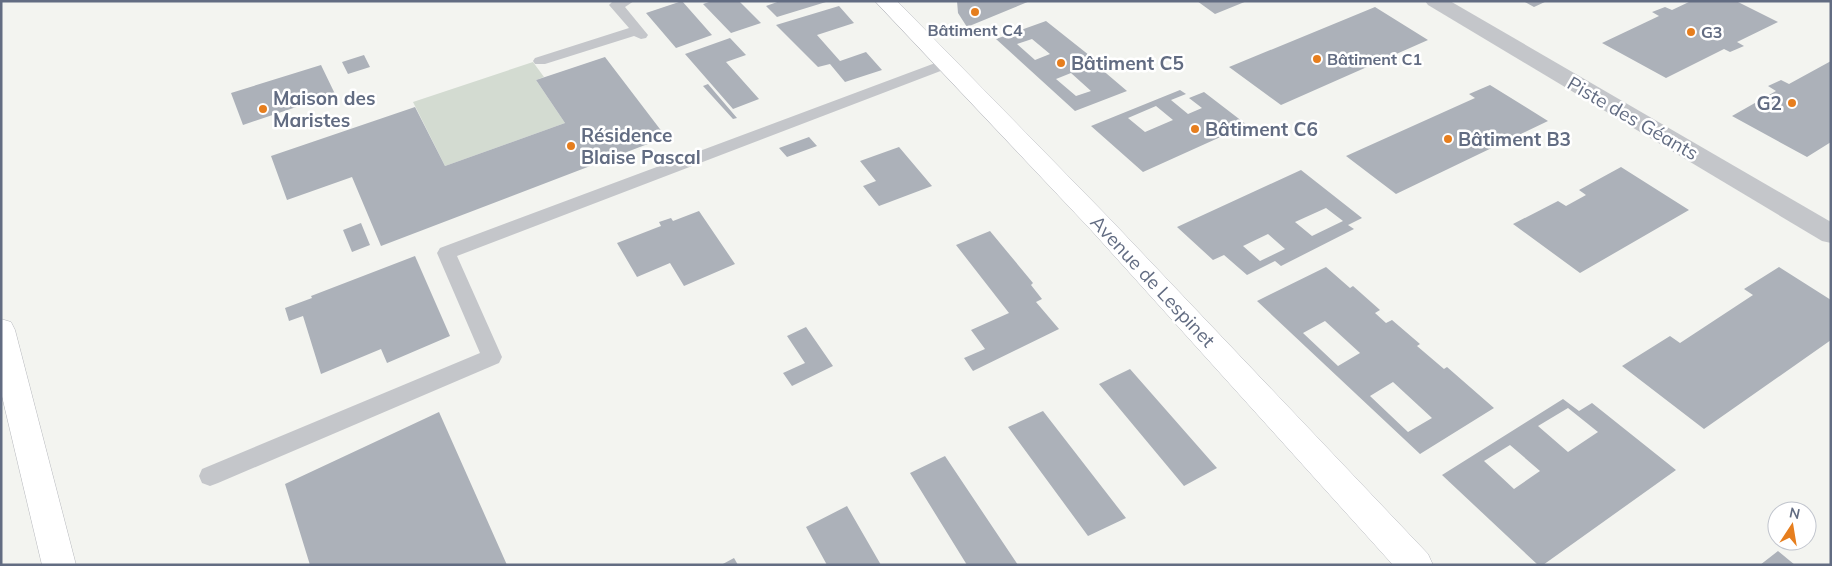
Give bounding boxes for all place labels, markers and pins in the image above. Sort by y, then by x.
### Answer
marker: Bâtiment C4 [969,6,981,18]
place label: Bâtiment C4 [927,20,1023,40]
place label: G3 [1701,22,1722,42]
marker: G3 [1685,26,1697,38]
place label: Bâtiment C1 [1327,49,1422,69]
place label: Bâtiment C5 [1071,51,1184,75]
marker: Bâtiment C1 [1311,53,1323,65]
marker: Bâtiment C5 [1055,57,1067,69]
place label: Maison des Maristes [273,86,375,132]
place label: G2 [1757,91,1782,115]
marker: G2 [1786,97,1798,109]
marker: Maison des Maristes [257,103,269,115]
place label: Bâtiment C6 [1205,117,1318,141]
place label: Résidence Blaise Pascal [581,123,701,169]
marker: Bâtiment C6 [1189,123,1201,135]
place label: Bâtiment B3 [1458,127,1571,151]
marker: Bâtiment B3 [1442,133,1454,145]
marker: Résidence Blaise Pascal [565,140,577,152]

